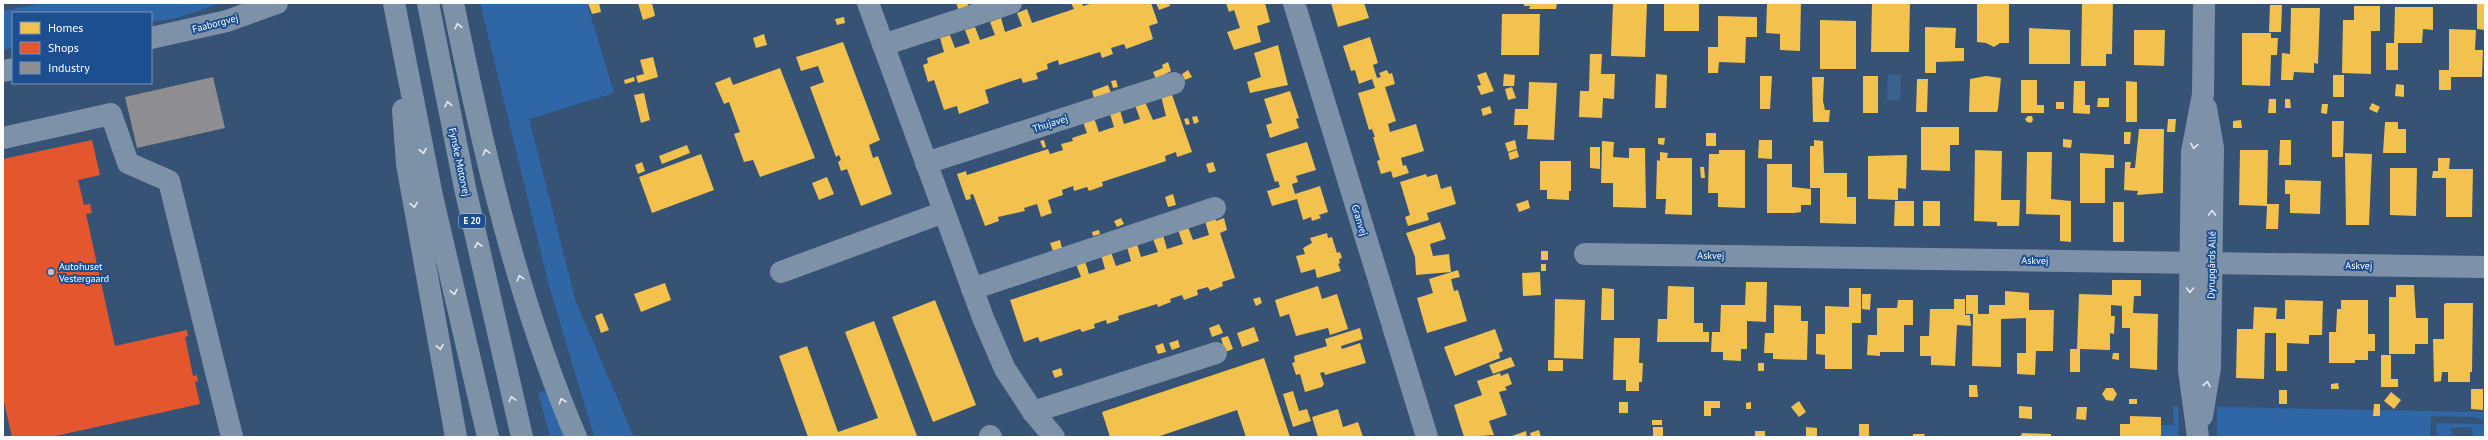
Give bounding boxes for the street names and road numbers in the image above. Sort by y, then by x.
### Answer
street label: Faaborgvej [191,11,240,36]
street label: Thujavej [1031,112,1070,135]
street label: Fynske Motorvej [446,127,473,198]
street label: Granvej [1349,203,1370,238]
road number: E 20 [459,214,485,228]
street label: Dyrupgårds Allé [2204,231,2219,299]
street label: Askvej [1697,249,1725,262]
street label: Askvej [2021,254,2049,267]
street label: Askvej [2345,259,2373,272]

